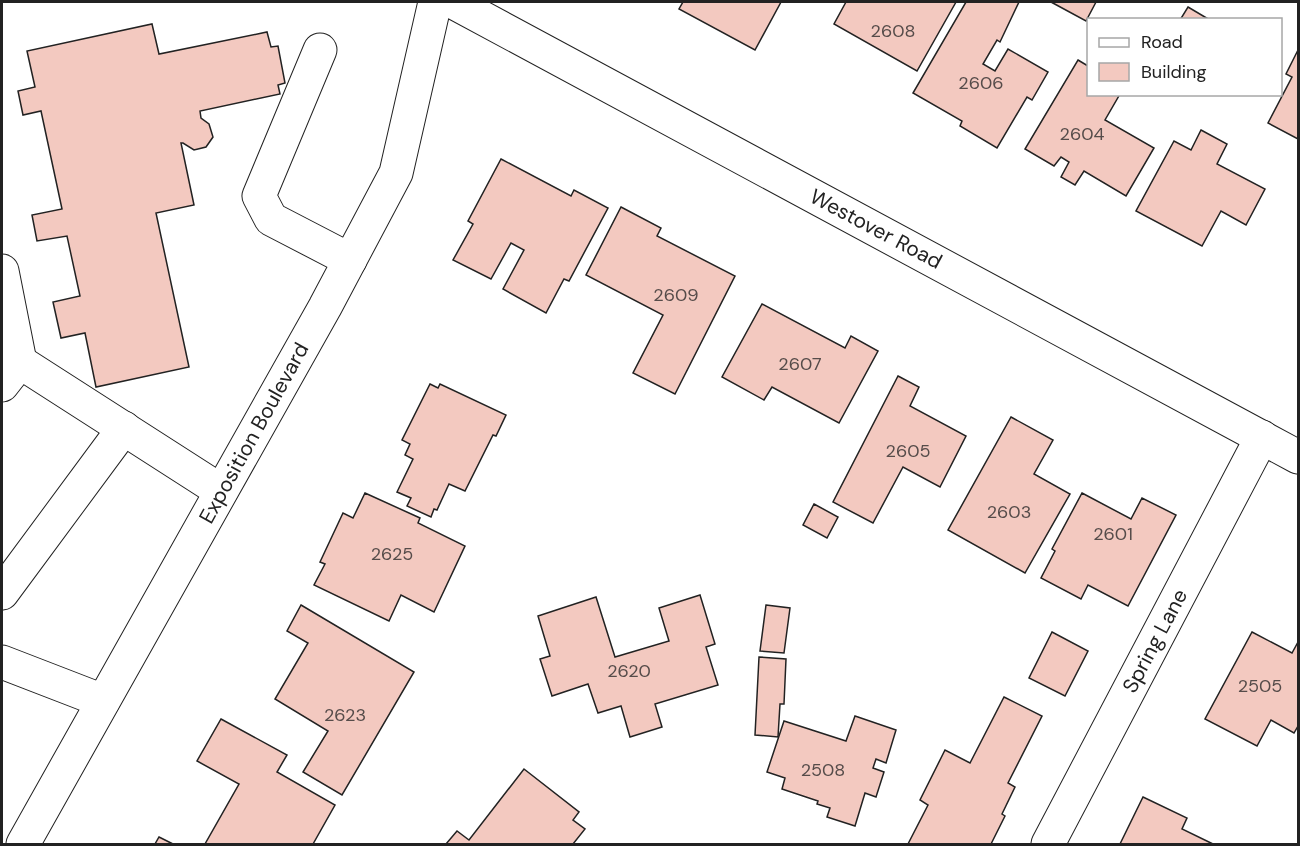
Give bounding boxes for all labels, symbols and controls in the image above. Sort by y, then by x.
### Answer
legend [1087,18,1282,96]
house number: 2608 [871,19,915,43]
text: Road [1141,30,1183,54]
text: Building [1141,60,1206,84]
house number: 2606 [958,71,1004,95]
house number: 2604 [1060,122,1105,146]
street label: Westover Road [805,182,947,276]
house number: 2609 [653,283,699,307]
street label: Exposition Boulevard [193,338,315,528]
house number: 2607 [778,352,822,376]
house number: 2605 [886,439,930,463]
house number: 2603 [987,500,1031,524]
house number: 2601 [1093,522,1133,546]
house number: 2625 [371,542,413,566]
street label: Spring Lane [1116,584,1194,698]
house number: 2620 [607,659,651,683]
house number: 2505 [1238,674,1282,698]
house number: 2623 [324,703,366,727]
house number: 2508 [801,758,845,782]

